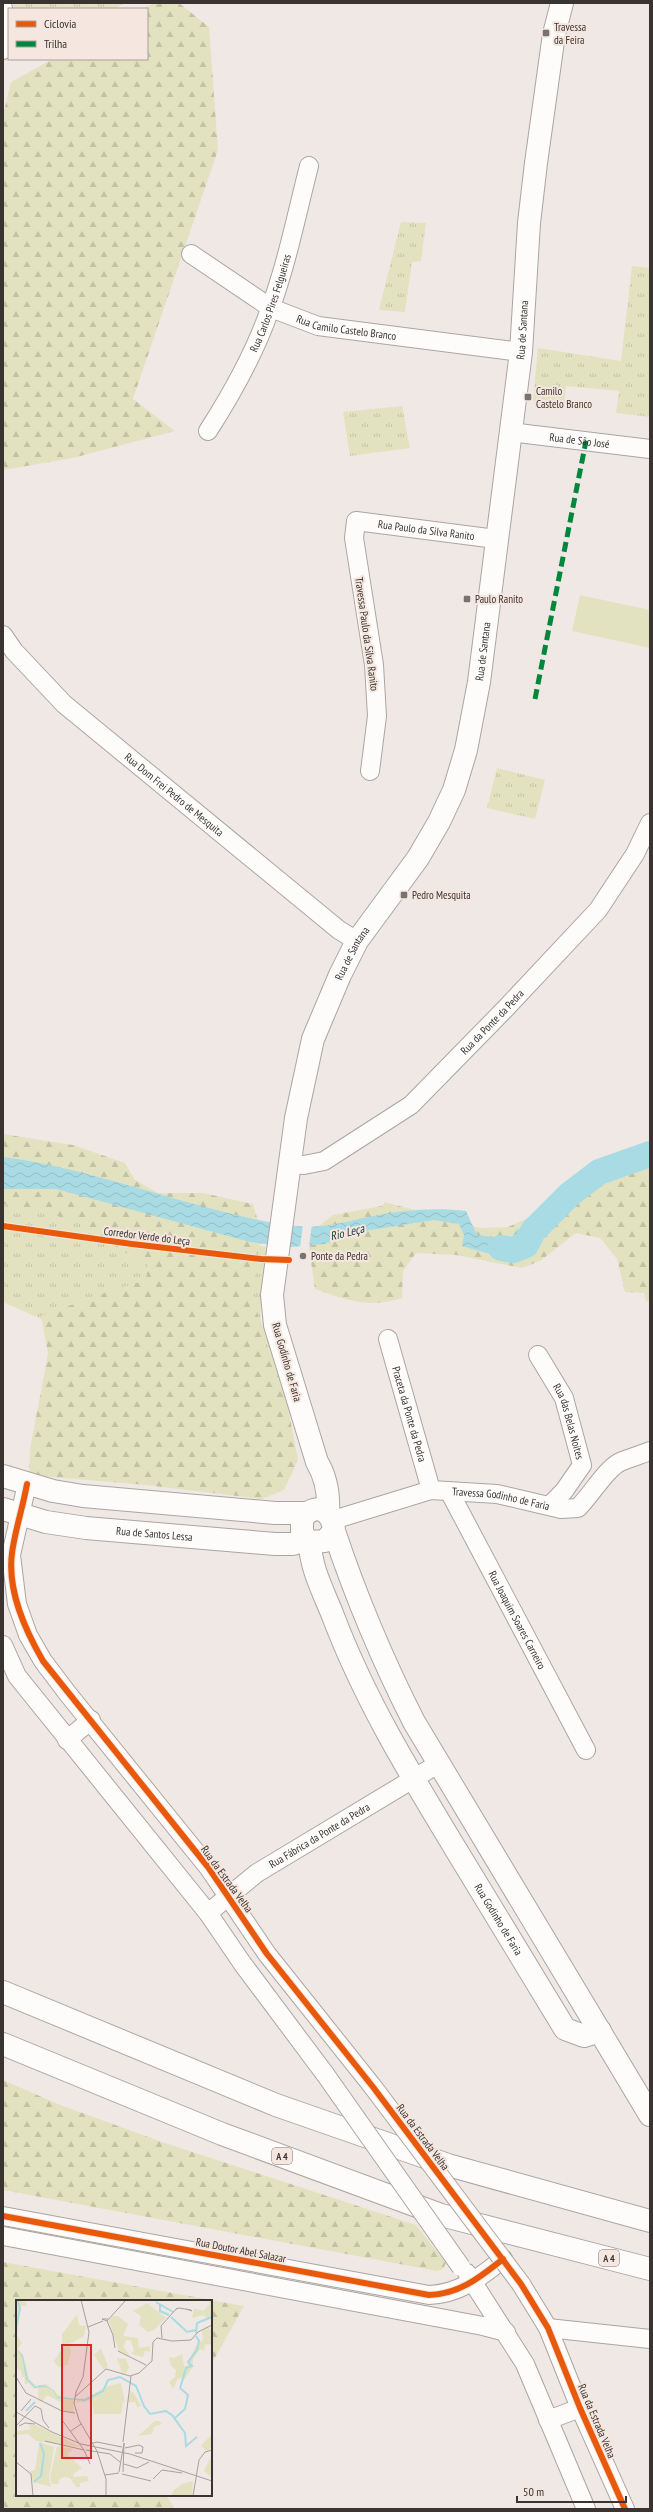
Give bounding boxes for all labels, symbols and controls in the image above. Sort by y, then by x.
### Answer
legend [8,8,148,60]
text: Ciclovia [44,16,76,31]
place label: Travessa da Feira [554,20,586,47]
marker: Travessa da Feira [541,28,551,38]
text: Trilha [44,36,67,51]
street label: Rua Carlos Pires Felgueiras [247,252,294,354]
street label: Rua de Santana [513,300,531,360]
street label: Rua Camilo Castelo Branco [294,311,397,343]
place label: Camilo Castelo Branco [536,384,592,411]
marker: Camilo Castelo Branco [523,392,533,402]
street label: Rua de São José [549,430,611,451]
street label: Rua Paulo da Silva Ranito [377,517,476,543]
street label: Travessa Paulo da Silva Ranito [352,576,382,692]
place label: Paulo Ranito [475,592,523,606]
marker: Paulo Ranito [462,594,472,604]
street label: Rua de Santana [472,621,494,682]
street label: Rua Dom Frei Pedro de Mesquita [122,750,227,839]
place label: Pedro Mesquita [412,888,471,902]
marker: Pedro Mesquita [399,890,409,900]
street label: Rua de Santana [332,924,372,982]
street label: Rua da Ponte da Pedra [457,986,527,1057]
water label: Rio Leça [328,1220,367,1243]
street label: Corredor Verde do Leça [103,1224,191,1248]
place label: Ponte da Pedra [311,1249,368,1263]
marker: Ponte da Pedra [298,1251,308,1261]
street label: Rua Godinho de Faria [269,1321,305,1403]
street label: Praceta da Ponte da Pedra [389,1365,430,1463]
street label: Rua das Belas Noites [550,1381,587,1461]
street label: Travessa Godinho de Faria [452,1484,551,1513]
street label: Rua de Santos Lessa [116,1524,193,1544]
street label: Rua Joaquim Soares Carneiro [485,1568,549,1672]
street label: Rua Fábrica da Ponte da Pedra [266,1800,372,1871]
street label: Rua da Estrada Velha [198,1843,256,1915]
street label: Rua Godinho de Faria [471,1881,526,1958]
street label: Rua da Estrada Velha [394,2101,452,2173]
road number: A 4 [272,2148,292,2164]
street label: Rua Doutor Abel Salazar [195,2234,287,2266]
road number: A 4 [599,2250,619,2266]
inset map [16,2300,212,2496]
street label: Rua da Estrada Velha [575,2382,619,2460]
scale bar [517,2478,626,2504]
text: 50 m [523,2484,544,2499]

